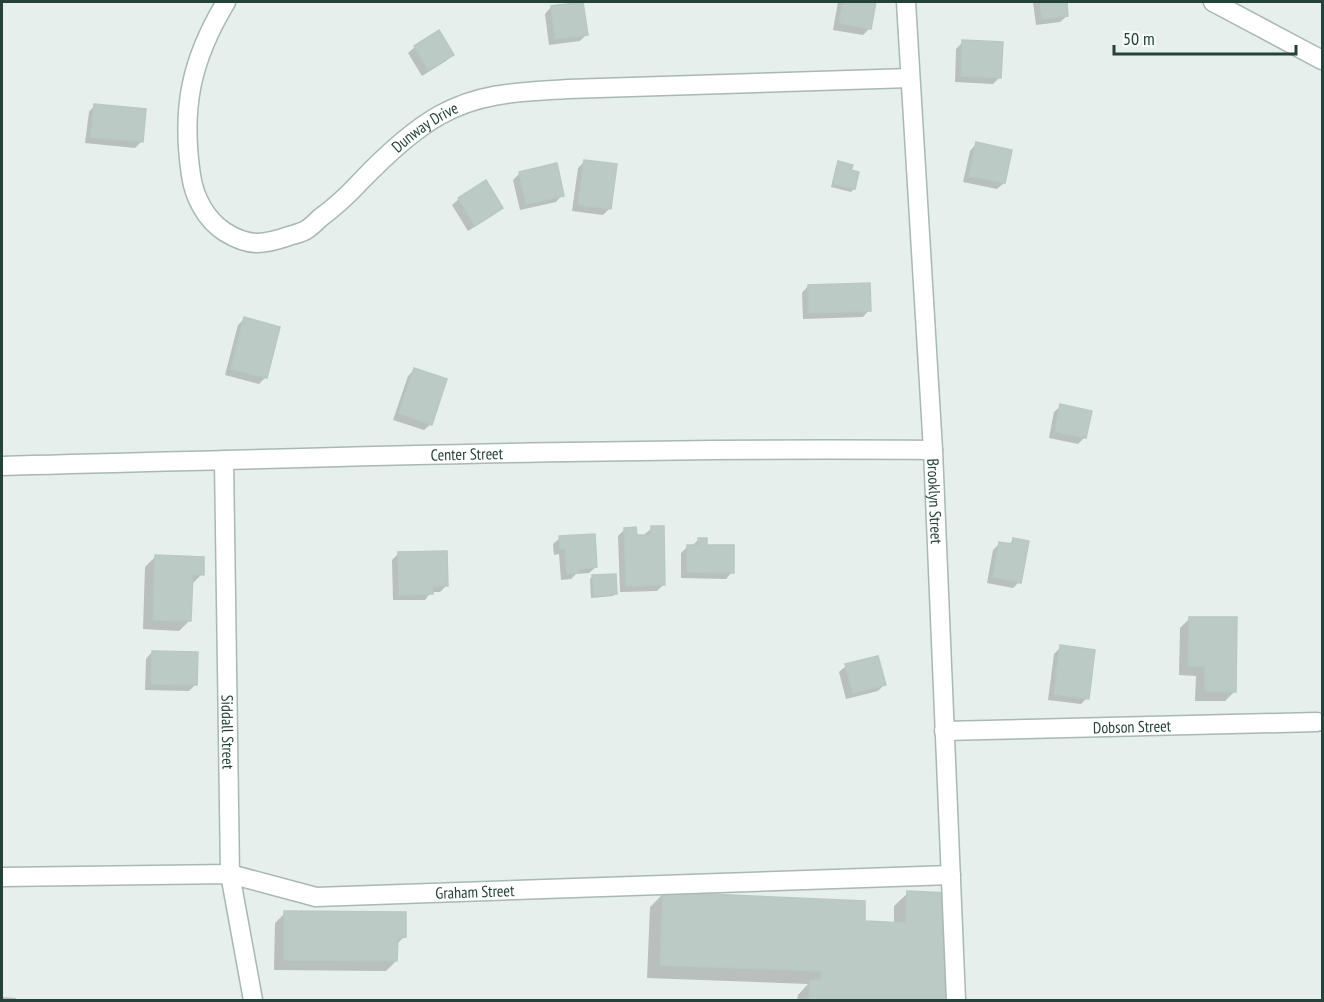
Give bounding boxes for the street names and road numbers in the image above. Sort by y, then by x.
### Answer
street label: Dunway Drive [387,98,461,156]
street label: Center Street [430,443,504,465]
street label: Brooklyn Street [923,458,947,545]
street label: Siddall Street [217,695,238,770]
street label: Dobson Street [1093,716,1172,737]
street label: Graham Street [435,880,515,903]

